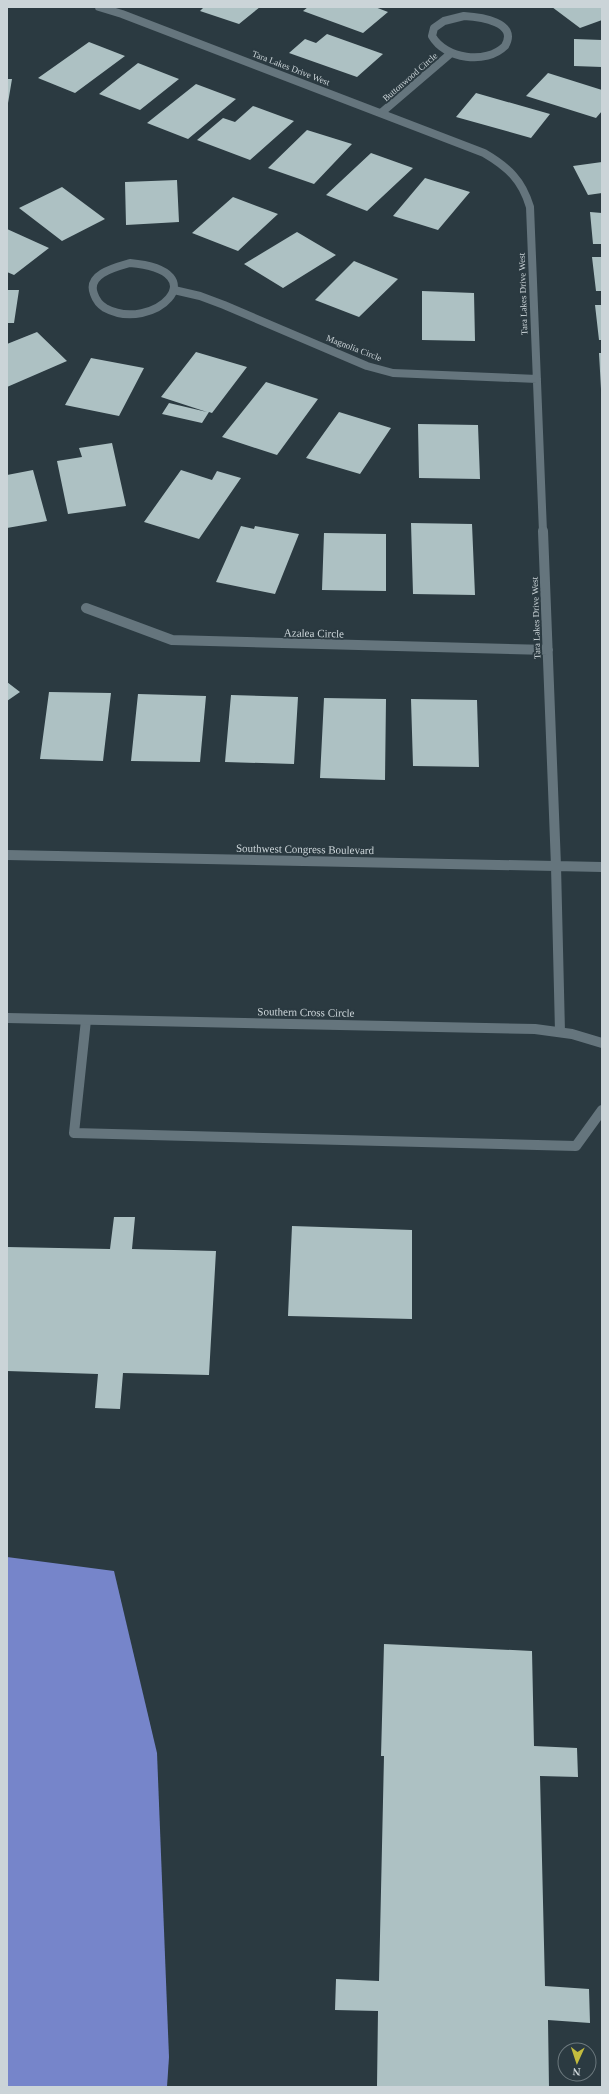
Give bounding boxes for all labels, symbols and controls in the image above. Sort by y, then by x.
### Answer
street label: Tara Lakes Drive West [251,49,332,88]
street label: Buttonwood Circle [381,51,439,103]
street label: Tara Lakes Drive West [517,252,529,335]
street label: Magnolia Circle [325,333,383,363]
street label: Tara Lakes Drive West [530,576,542,659]
street label: Azalea Circle [284,626,344,640]
street label: Southwest Congress Boulevard [236,842,375,856]
street label: Southern Cross Circle [257,1005,355,1019]
north arrow [557,2042,597,2082]
text: N [572,2066,581,2078]

